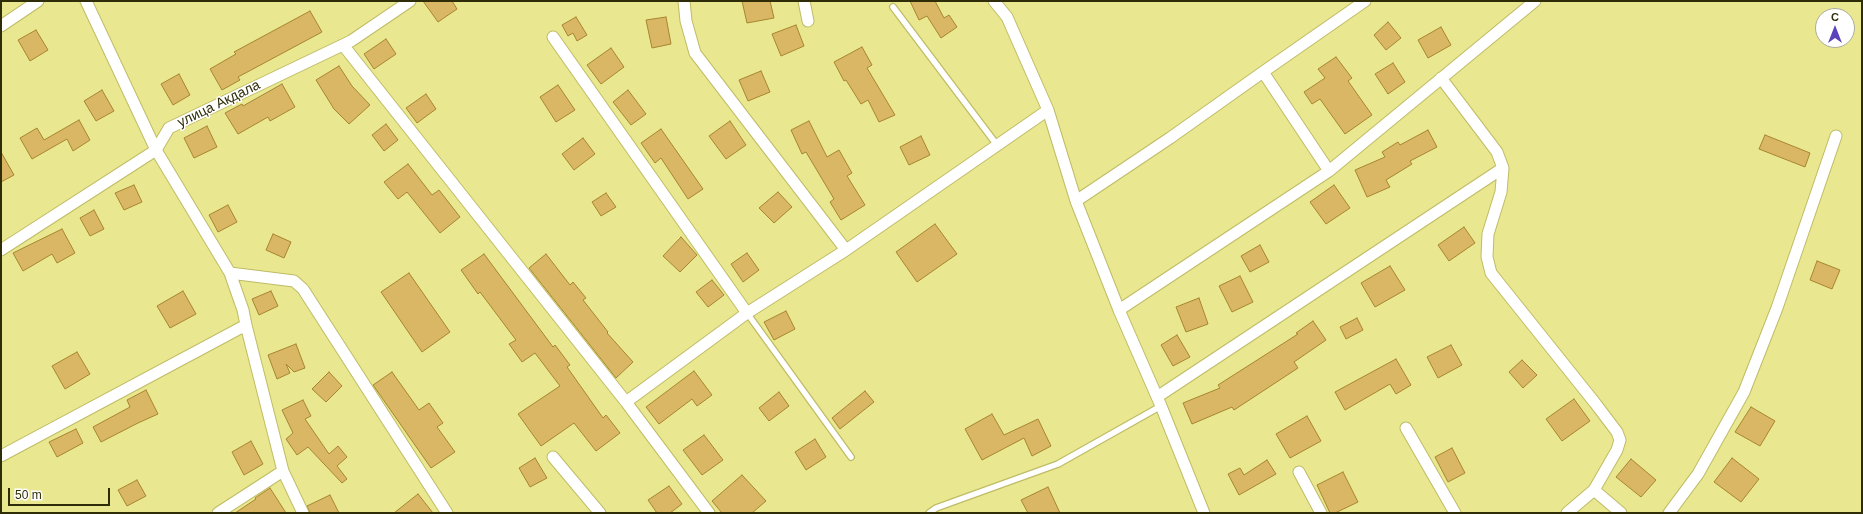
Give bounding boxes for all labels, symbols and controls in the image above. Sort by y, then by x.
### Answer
north arrow [1815,8,1855,48]
text: С [1831,11,1839,23]
street label: улица Акдала [175,77,263,131]
scale bar [10,480,112,506]
text: 50 m [15,488,42,502]

